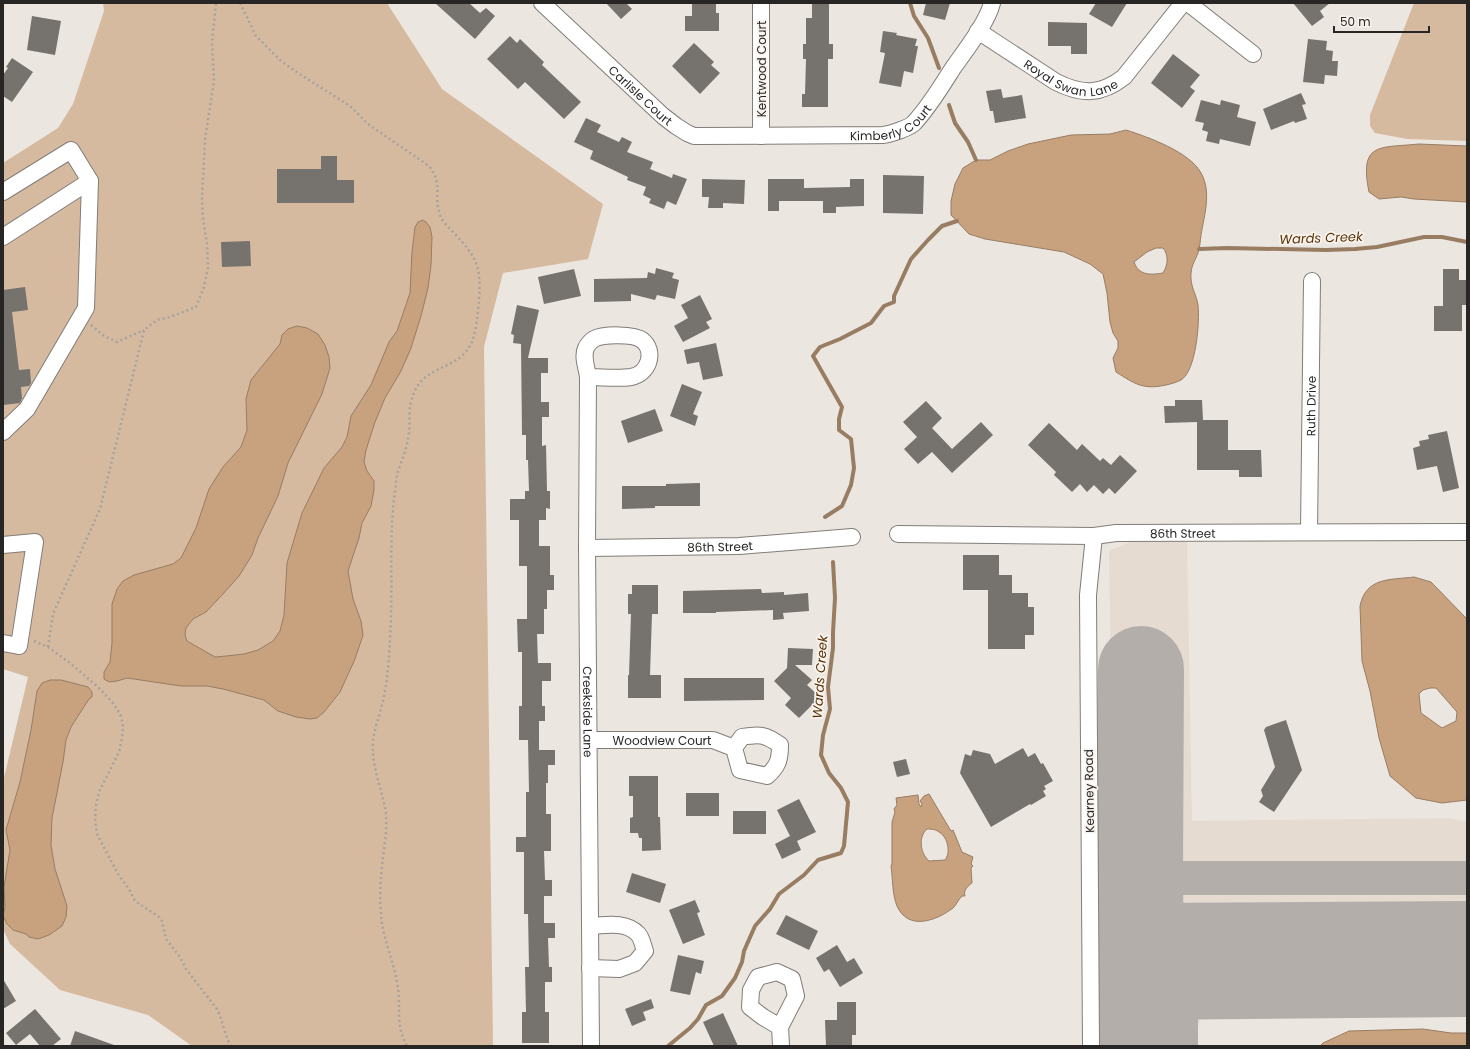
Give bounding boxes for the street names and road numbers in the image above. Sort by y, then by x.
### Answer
street label: Kentwood Court [753,21,770,117]
street label: Royal Swan Lane [1021,55,1121,100]
street label: Carlisle Court [605,61,676,129]
street label: Kimberly Court [850,101,935,144]
street label: Ruth Drive [1302,376,1319,436]
street label: 86th Street [1150,524,1216,541]
street label: 86th Street [687,536,753,555]
street label: Creekside Lane [579,666,597,757]
street label: Woodview Court [613,732,711,749]
street label: Kearney Road [1080,749,1098,833]

